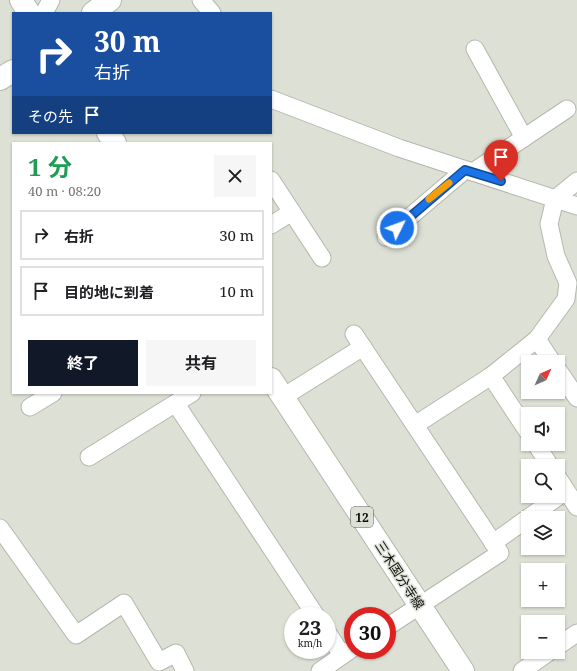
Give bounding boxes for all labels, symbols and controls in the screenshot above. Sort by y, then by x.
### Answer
text: 30 m [94,22,161,60]
icon: right [28,28,80,80]
text: 右折 [94,60,130,84]
icon: arrive [81,104,103,126]
text: その先 [28,106,73,126]
pin [484,140,518,181]
icon: arrive [490,146,512,168]
text: 1 分 [28,150,72,183]
button: close [214,155,256,197]
text: 40 m · 08:20 [28,182,101,200]
position arrow [376,207,418,249]
icon: right [30,224,52,246]
text: 30 m [219,225,254,245]
text: 右折 [64,226,94,246]
icon: arrive [30,280,52,302]
text: 10 m [219,281,254,301]
text: 目的地に到着 [64,282,154,302]
button: 終了 [28,340,138,386]
button: 共有 [146,340,256,386]
north arrow [521,355,565,399]
map controls [521,355,565,659]
button: sound [521,407,565,451]
button: search [521,459,565,503]
road number: 12 [351,507,373,527]
button: layers [521,511,565,555]
street label: 三木国分寺線 [371,537,429,613]
button: + [521,563,565,607]
speed limit sign: 30 [344,607,396,659]
text: 23 [299,614,321,641]
button: − [521,615,565,659]
text: km/h [298,636,322,650]

